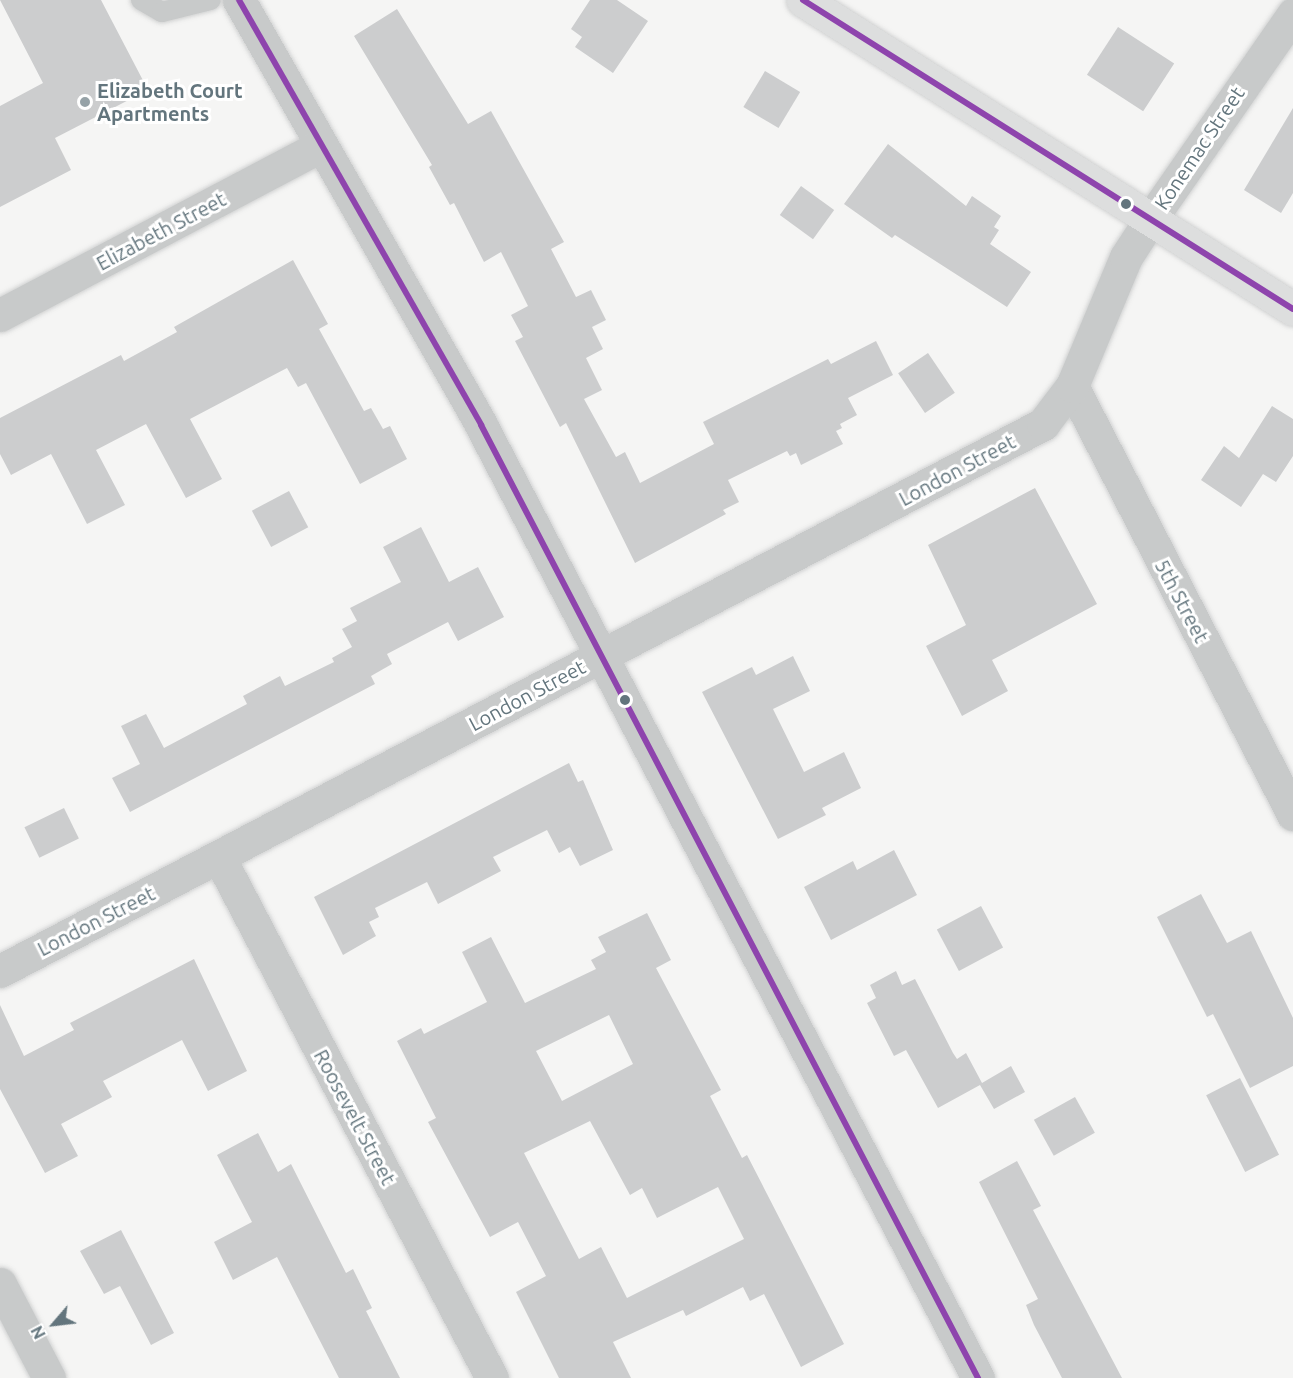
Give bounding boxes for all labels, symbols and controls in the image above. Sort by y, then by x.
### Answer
place label: Elizabeth Court Apartments [97,78,243,125]
street label: Konemac Street [1149,82,1249,214]
marker: Elizabeth Court Apartments [78,95,92,109]
street label: Elizabeth Street [92,187,230,275]
unlabelled marker [1120,198,1132,210]
street label: London Street [895,429,1019,511]
street label: 5th Street [1150,555,1214,647]
street label: London Street [465,654,589,736]
unlabelled marker [619,694,631,706]
street label: London Street [33,881,159,961]
street label: Roosevelt Street [309,1045,401,1189]
north arrow [24,1294,84,1354]
text: N [27,1323,49,1342]

